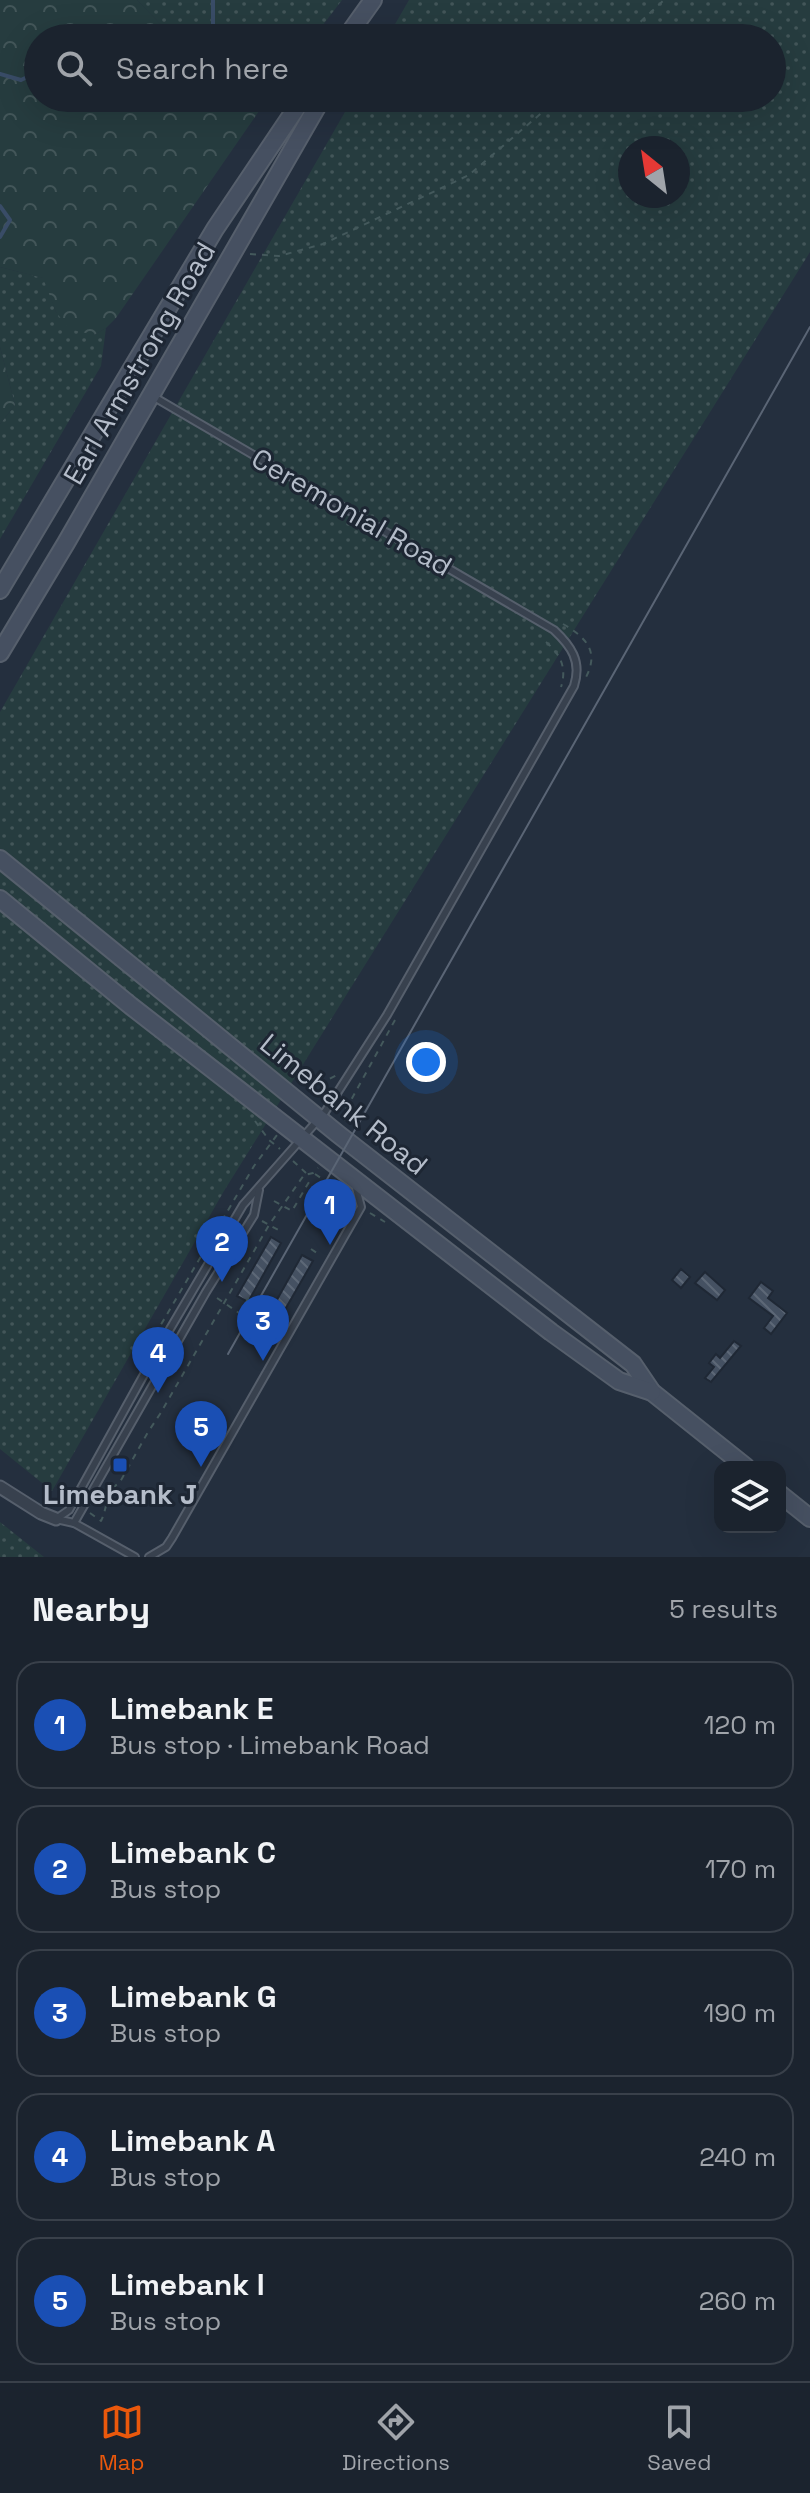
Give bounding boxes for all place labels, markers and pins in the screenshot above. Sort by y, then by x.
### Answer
pin: 1 [304,1179,356,1245]
pin: 2 [196,1216,248,1282]
pin: 3 [237,1295,289,1361]
pin: 4 [132,1327,184,1393]
pin: 5 [175,1401,227,1467]
marker: Limebank J [111,1456,129,1474]
place label: Limebank J [43,1476,197,1512]

